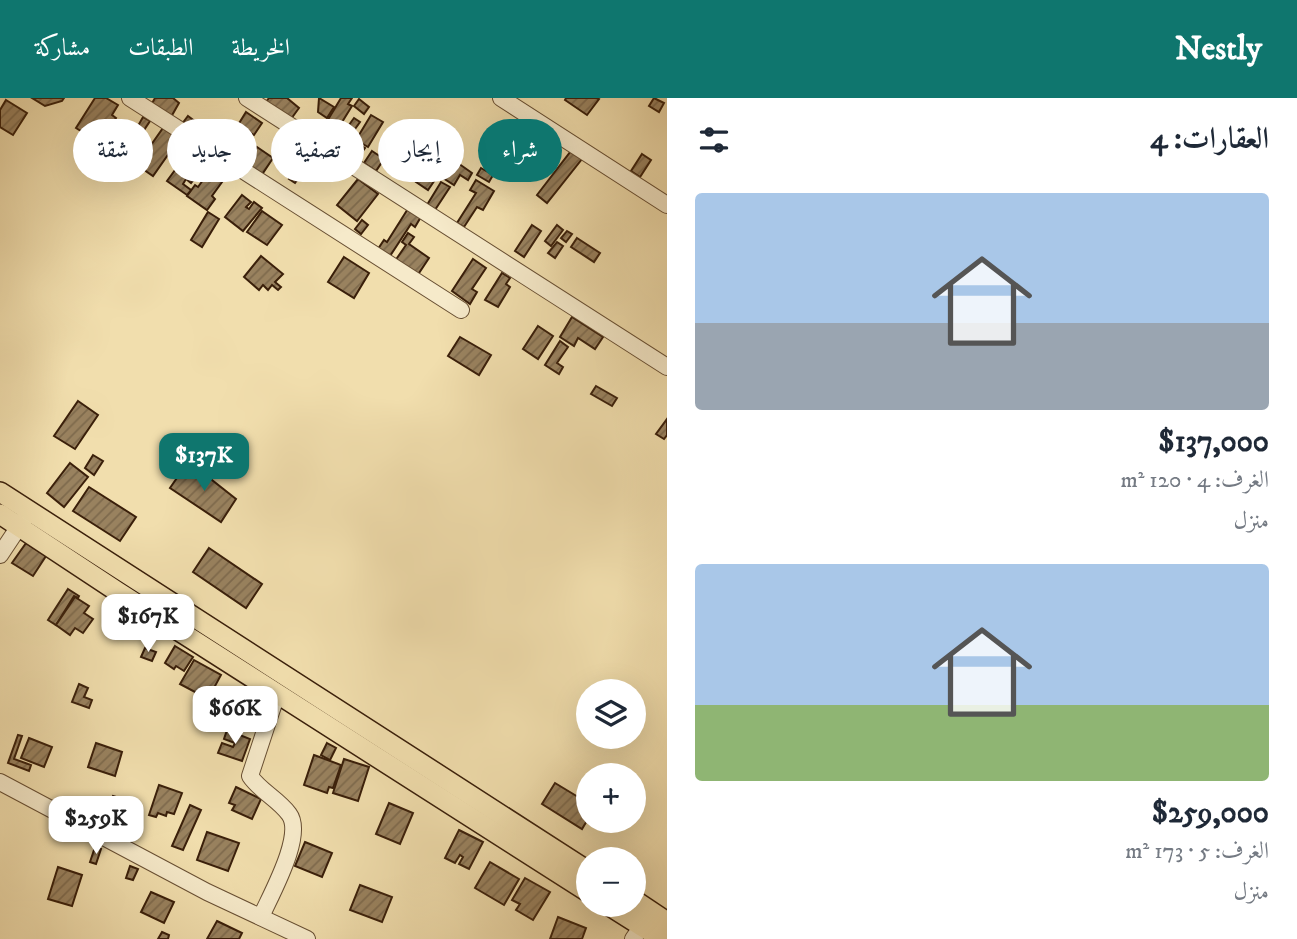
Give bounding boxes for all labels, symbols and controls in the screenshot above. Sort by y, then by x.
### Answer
text: Nestly [1175,29,1262,70]
text: مشاركة [35,33,90,63]
text: الطبقات [128,33,194,63]
text: الخريطة [232,33,290,63]
chip: شقة [73,119,153,182]
chip: جديد [167,119,257,182]
chip: تصفية [271,119,364,182]
chip: إيجار [378,119,464,182]
chip: شراء [478,119,562,182]
icon: filters [695,121,733,159]
text: العقارات: 4 [1150,121,1269,158]
icon: home [919,238,1045,364]
text: $137,000 [1158,424,1269,461]
pin: $137K [155,434,253,493]
text: $137K [175,441,233,470]
text: الغرف: 4 · 120 m² [1120,466,1269,495]
text: منزل [1234,507,1269,536]
pin: $167K [99,594,197,654]
text: $167K [117,602,179,631]
icon: home [919,609,1045,735]
map controls [576,679,646,917]
button: layers [576,679,646,749]
pin: $66K [194,686,276,746]
text: $66K [209,694,261,723]
button: + [576,763,646,833]
text: $259,000 [1152,795,1269,832]
pin: $259K [47,796,145,856]
text: $259K [65,804,127,833]
text: الغرف: 5 · 173 m² [1125,837,1269,866]
button: − [576,847,646,917]
text: منزل [1234,878,1269,907]

